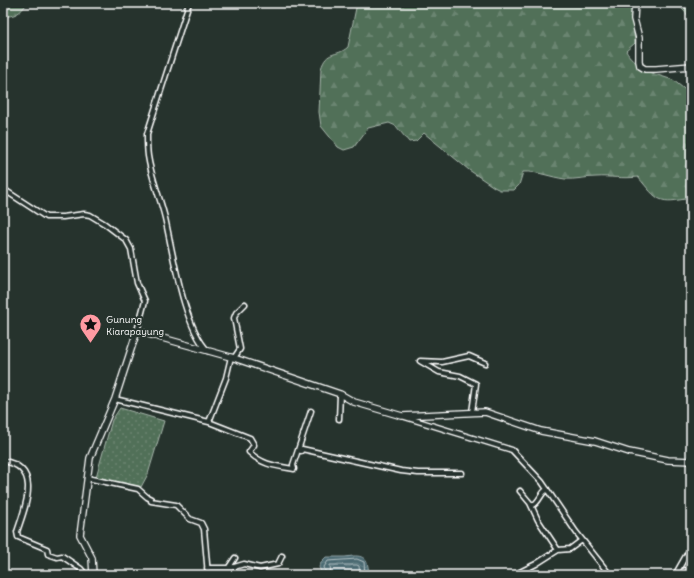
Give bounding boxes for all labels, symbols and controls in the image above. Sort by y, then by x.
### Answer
place icon: Gunung Kiarapayung [77,312,103,345]
place label: Gunung Kiarapayung [106,313,164,338]

